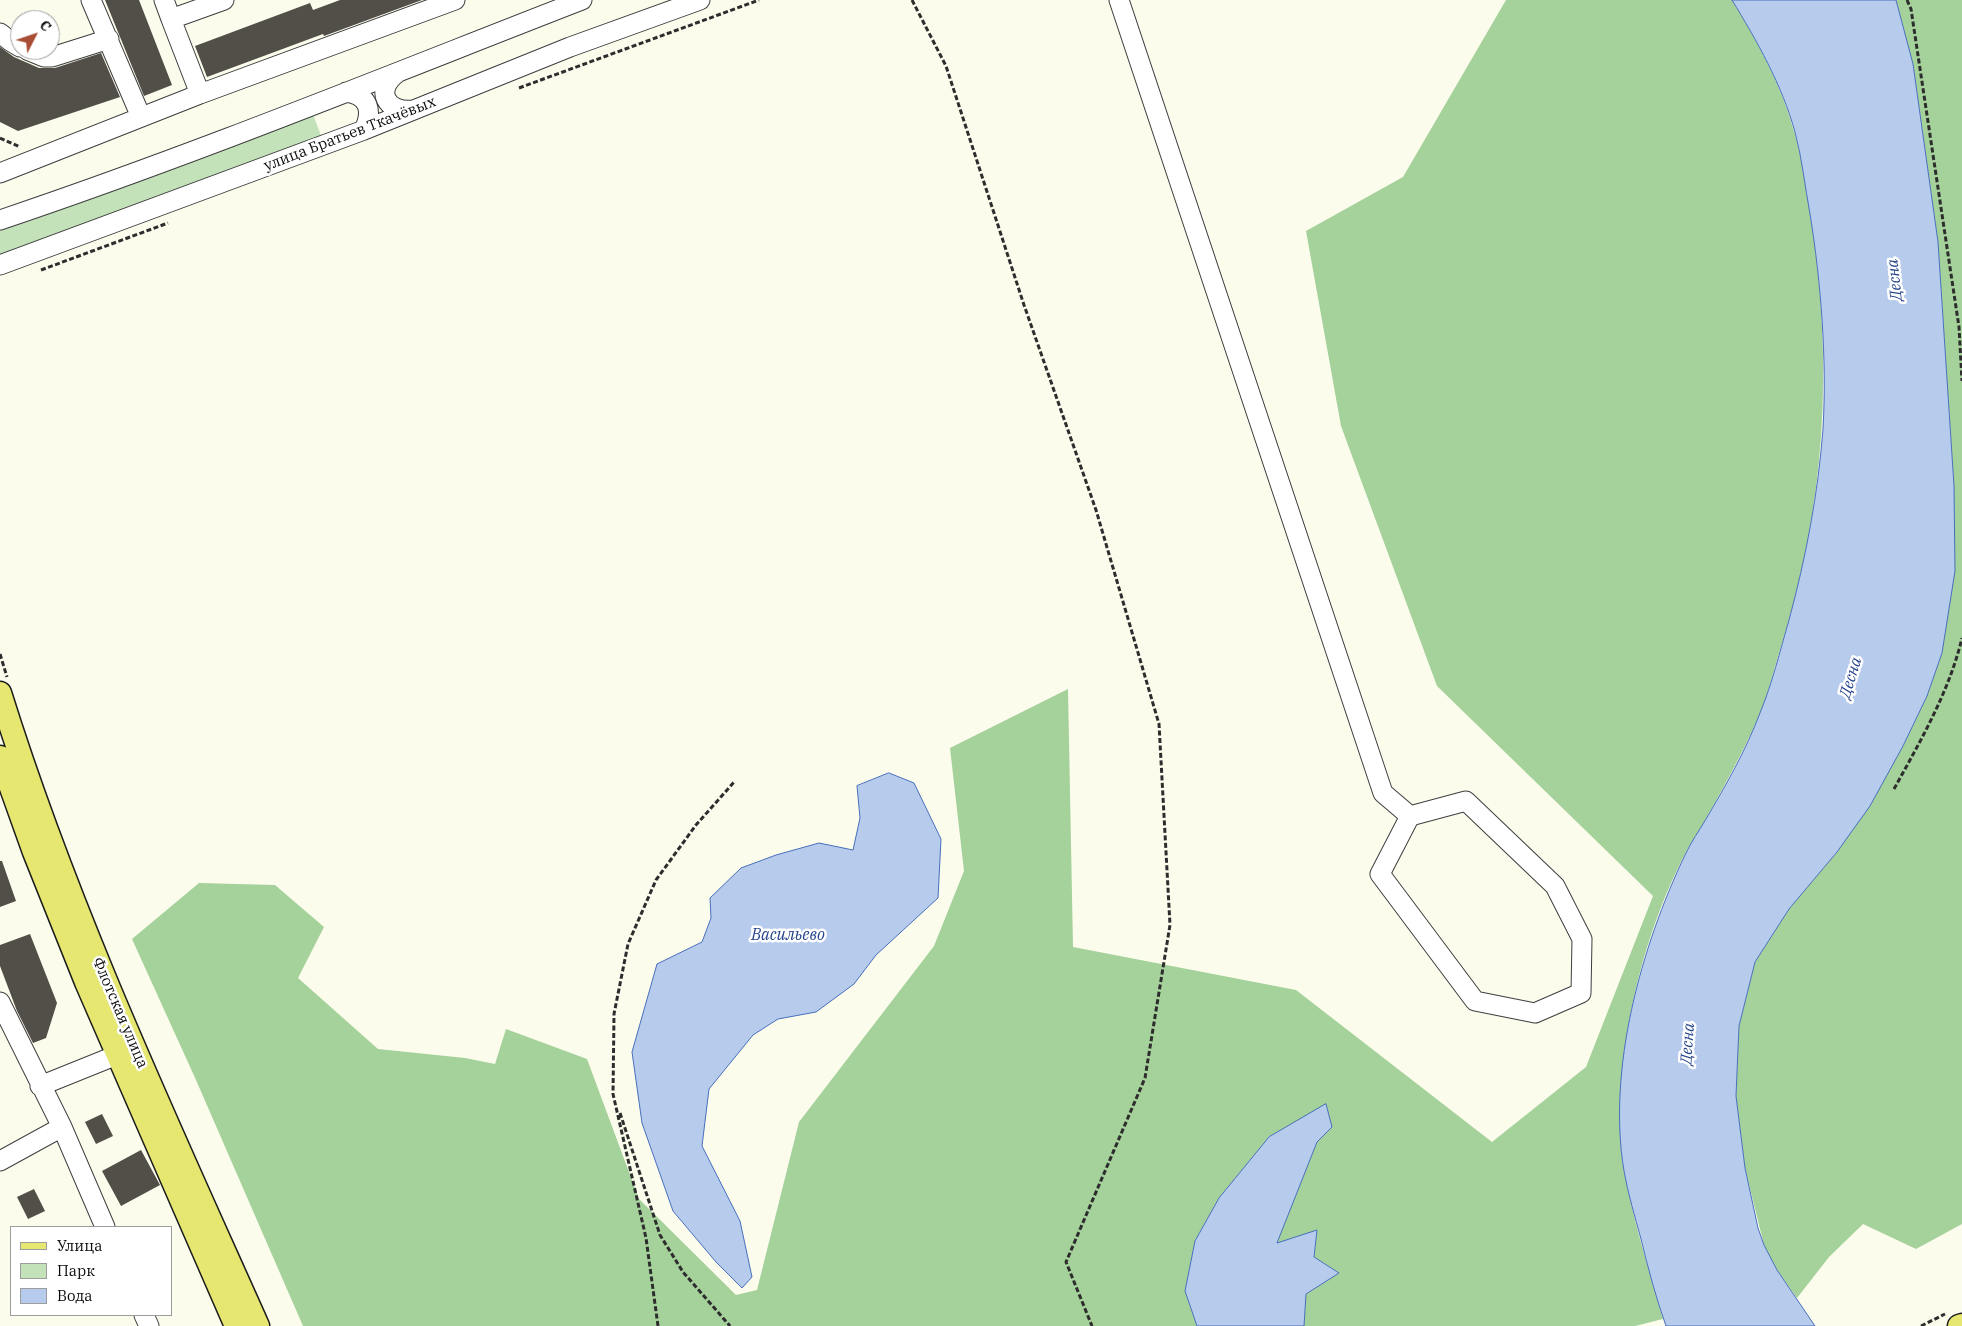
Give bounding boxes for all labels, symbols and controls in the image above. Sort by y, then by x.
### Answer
north arrow [10,10,60,60]
text: С [36,16,55,35]
street label: улица Братьев Ткачёвых [262,93,438,175]
water label: Десна [1883,258,1907,302]
water label: Десна [1836,655,1866,701]
water label: Васильево [751,925,825,945]
street label: Флотская улица [89,955,151,1071]
water label: Десна [1677,1022,1699,1066]
legend [10,1226,172,1316]
text: Улица [57,1236,102,1255]
text: Парк [57,1261,95,1280]
text: Вода [57,1286,93,1305]

